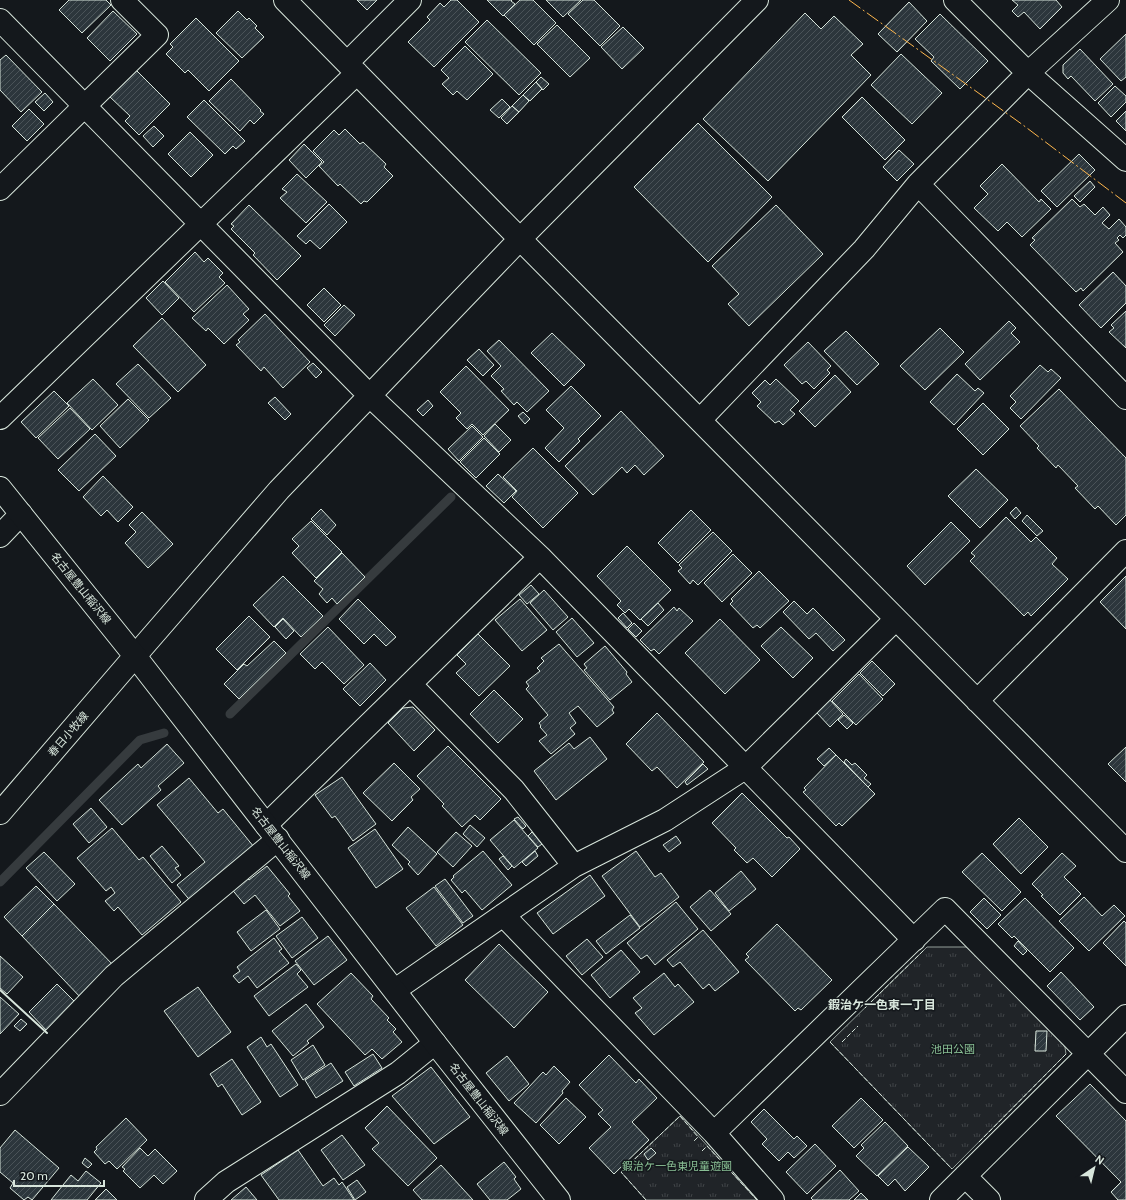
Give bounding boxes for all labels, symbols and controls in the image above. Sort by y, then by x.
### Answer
street label: 名古屋豊山稲沢線 [48,549,114,627]
street label: 春日小牧線 [45,709,91,759]
street label: 名古屋豊山稲沢線 [248,804,314,882]
district label: 鍜治ケ一色東一丁目 [828,997,936,1012]
park label: 池田公園 [931,1042,975,1056]
street label: 名古屋豊山稲沢線 [446,1060,512,1138]
north arrow [1074,1148,1114,1188]
text: N [1093,1152,1107,1168]
park label: 鍜治ケ一色東児童遊園 [622,1159,732,1173]
scale bar [14,1162,104,1188]
text: 20 m [20,1168,48,1183]

